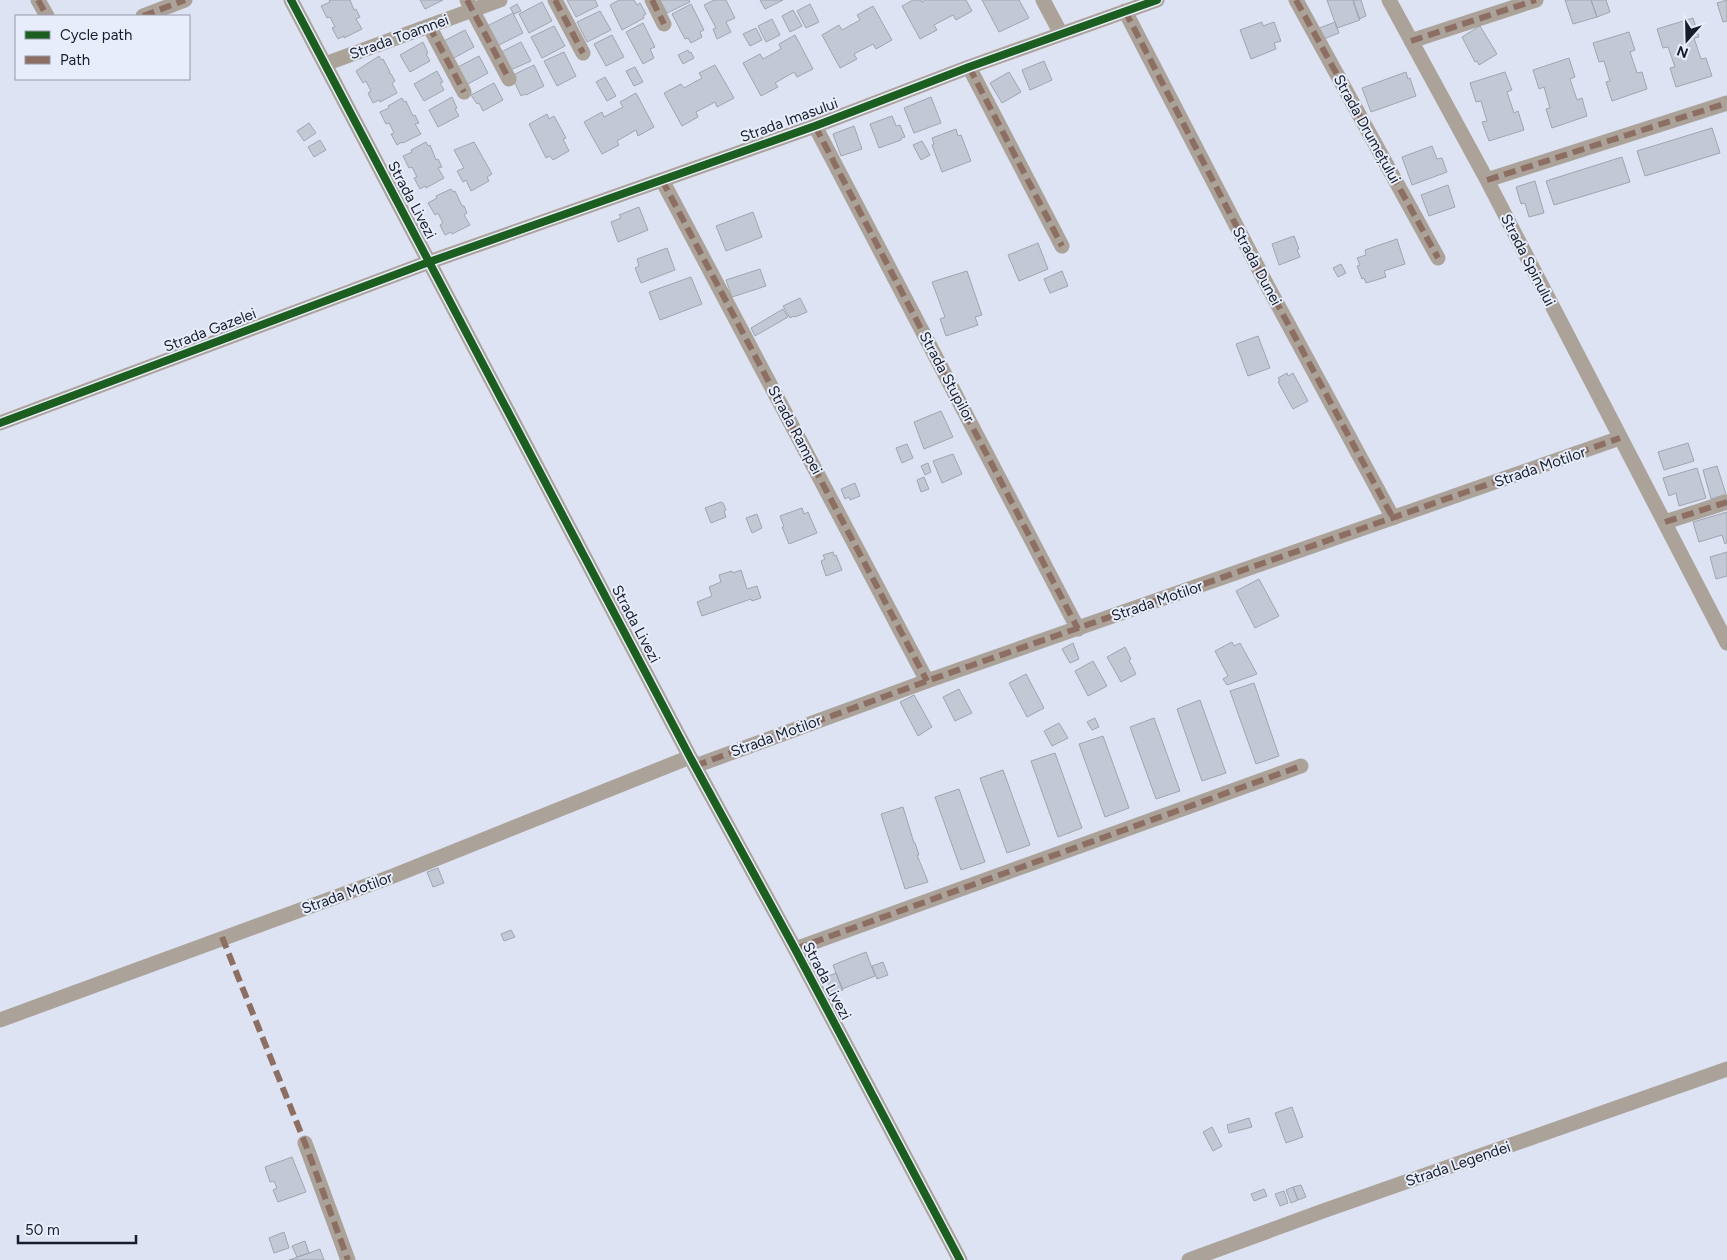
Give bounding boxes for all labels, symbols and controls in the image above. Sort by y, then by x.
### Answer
street label: Strada Toamnei [347,11,451,63]
legend [15,15,190,80]
north arrow [1662,15,1712,65]
text: Cycle path [60,26,132,44]
text: N [1675,42,1691,62]
text: Path [60,51,90,69]
street label: Strada Drumețului [1330,71,1404,187]
street label: Strada Imasului [738,94,840,146]
street label: Strada Livezi [384,158,440,242]
street label: Strada Spinului [1497,211,1559,309]
street label: Strada Dunei [1229,224,1285,308]
street label: Strada Gazelei [161,304,259,356]
street label: Strada Stupilor [915,328,979,426]
street label: Strada Rampei [764,382,826,478]
street label: Strada Motilor [1492,443,1588,491]
street label: Strada Motilor [1109,577,1205,625]
street label: Strada Livezi [608,582,664,666]
street label: Strada Motilor [728,711,824,761]
street label: Strada Motilor [299,868,395,918]
street label: Strada Livezi [799,939,855,1023]
street label: Strada Legendei [1403,1138,1513,1190]
scale bar [18,1212,135,1244]
text: 50 m [25,1221,60,1239]

